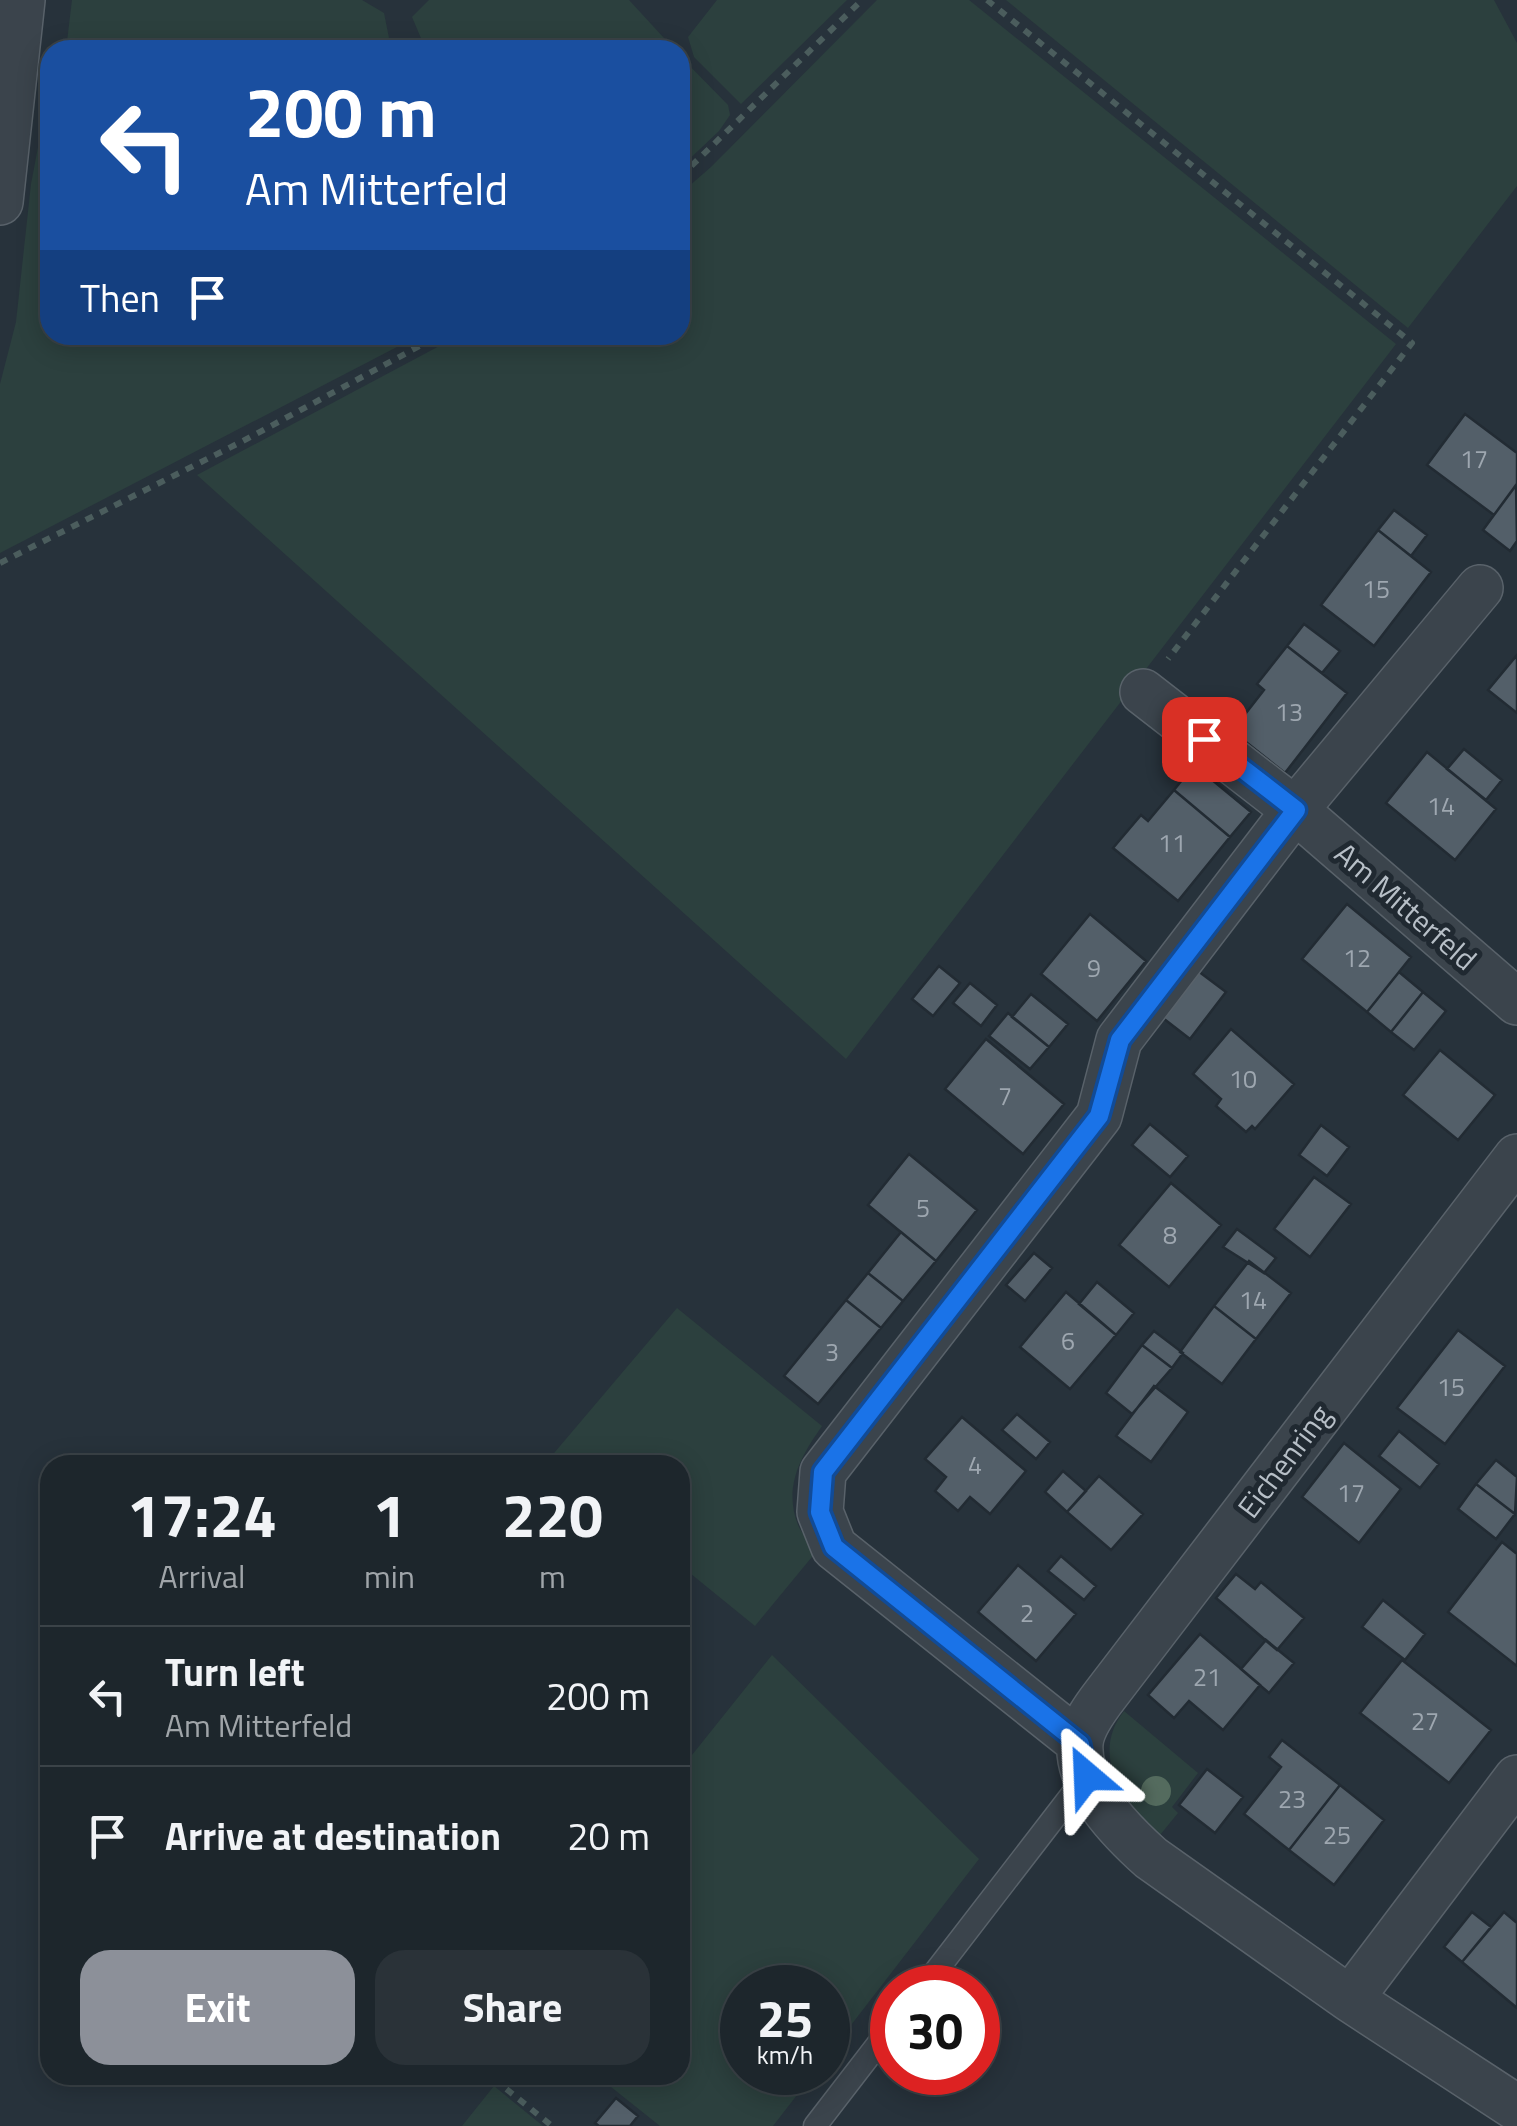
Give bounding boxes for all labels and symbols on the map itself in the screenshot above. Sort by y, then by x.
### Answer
house number: 17 [1460,440,1488,478]
house number: 15 [1362,570,1390,608]
house number: 13 [1275,693,1303,731]
pin [1162,697,1247,782]
house number: 14 [1427,787,1455,825]
house number: 11 [1158,824,1186,862]
street label: Am Mitterfeld [1325,831,1487,981]
house number: 12 [1343,939,1371,977]
house number: 9 [1087,949,1101,987]
house number: 10 [1229,1060,1257,1098]
house number: 7 [998,1077,1012,1115]
house number: 5 [916,1189,930,1227]
house number: 8 [1163,1216,1177,1254]
house number: 14 [1239,1281,1267,1319]
house number: 6 [1061,1322,1075,1360]
house number: 3 [825,1333,839,1371]
house number: 15 [1437,1368,1465,1406]
street label: Eichenring [1226,1394,1342,1528]
house number: 4 [968,1446,982,1484]
house number: 17 [1337,1474,1365,1512]
house number: 2 [1020,1594,1034,1632]
house number: 21 [1193,1658,1221,1696]
house number: 27 [1411,1702,1439,1740]
position arrow [1035,1724,1139,1828]
house number: 23 [1278,1780,1306,1818]
house number: 25 [1323,1816,1351,1854]
speed limit sign: 30 [870,1965,1000,2095]

